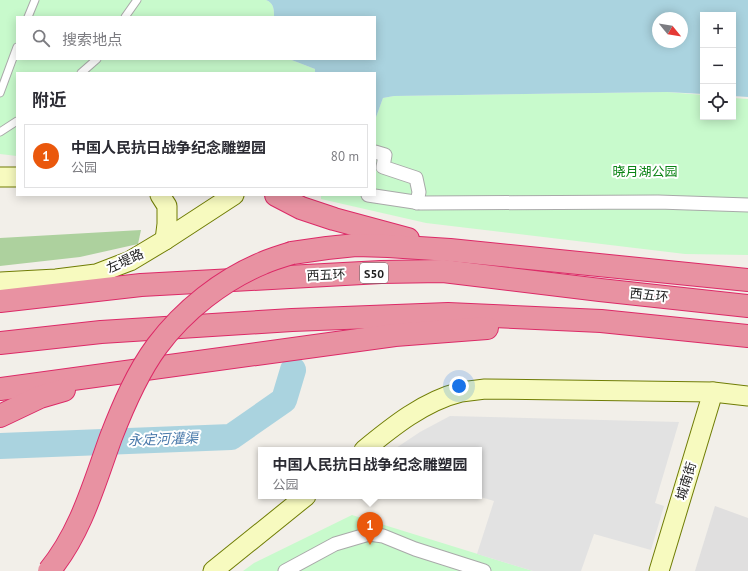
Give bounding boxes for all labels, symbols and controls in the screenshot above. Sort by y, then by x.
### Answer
north arrow [652,12,688,48]
map controls [700,12,736,120]
button: + [700,12,736,48]
search box [16,16,376,60]
icon: search [30,27,52,49]
text: 搜索地点 [62,30,122,49]
button: − [700,48,736,84]
button: locate [700,84,736,120]
text: 附近 [32,89,66,111]
text: 中国人民抗日战争纪念雕塑园 [71,138,266,157]
text: 1 [42,148,50,165]
text: 80 m [331,148,359,165]
text: 公园 [71,159,97,176]
park label: 晓月湖公园 [612,163,678,180]
street label: 左堤路 [104,245,146,277]
road number: S50 [360,263,388,283]
street label: 西五环 [306,265,346,285]
street label: 西五环 [629,285,669,305]
your location [449,376,469,396]
water label: 永定河灌渠 [128,429,200,449]
popup [258,447,482,499]
text: 中国人民抗日战争纪念雕塑园 [272,455,468,474]
street label: 城南街 [672,460,700,502]
text: 公园 [272,476,299,493]
pin: 1 [357,512,383,545]

